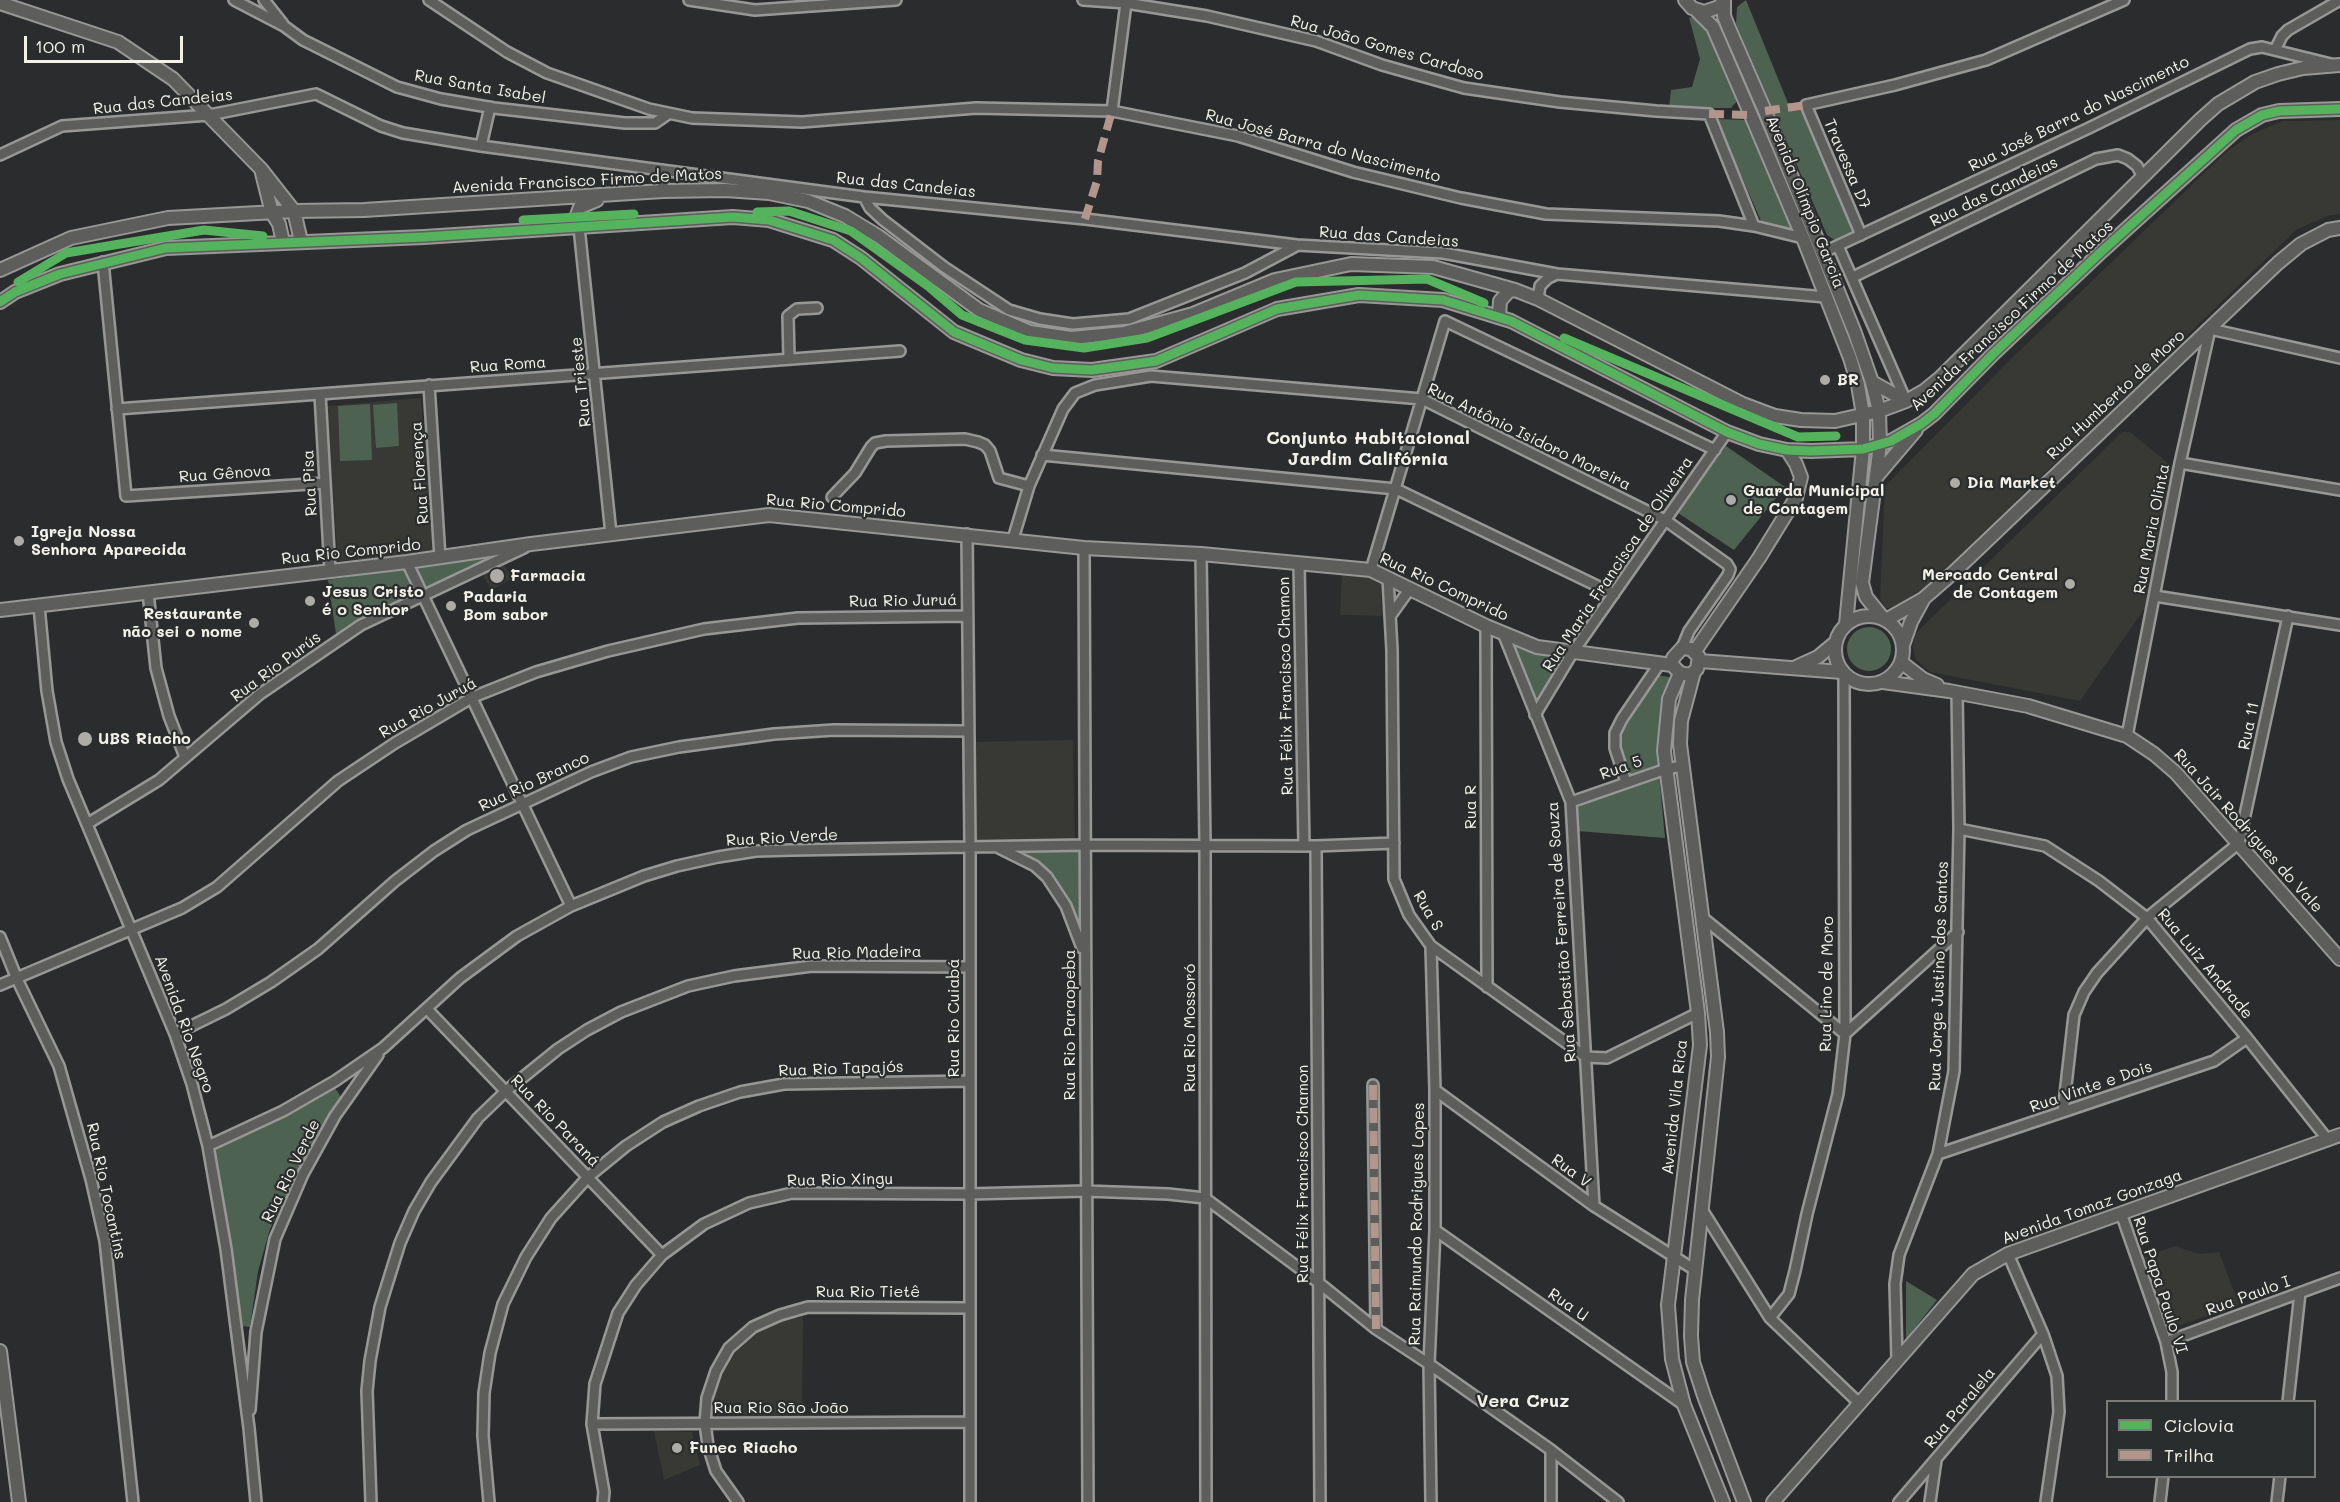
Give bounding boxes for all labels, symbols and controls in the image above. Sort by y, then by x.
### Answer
street label: Rua João Gomes Cardoso [1288,11,1486,85]
scale bar [27,24,186,62]
text: 100 m [35,34,85,58]
street label: Rua José Barra do Nascimento [1966,52,2192,176]
street label: Rua Santa Isabel [413,66,547,108]
street label: Rua das Candeias [92,85,234,119]
street label: Rua José Barra do Nascimento [1203,105,1443,187]
street label: Avenida Olímpio Garcia [1761,113,1849,291]
street label: Travessa D7 [1819,116,1875,212]
street label: Rua das Candeias [1927,153,2061,231]
street label: Avenida Francisco Firmo de Matos [452,164,722,198]
street label: Rua das Candeias [835,168,977,202]
street label: Avenida Francisco Firmo de Matos [1907,217,2117,415]
street label: Rua das Candeias [1318,223,1460,251]
street label: Rua Humberto de Moro [2043,326,2189,464]
street label: Rua Trieste [567,336,595,428]
street label: Rua Roma [469,353,547,377]
place label: BR [1837,370,1859,390]
marker: BR [1818,373,1832,387]
street label: Rua Antônio Isidoro Moreira [1424,379,1634,495]
street label: Rua Florença [407,421,433,525]
district label: Conjunto Habitacional Jardim Califórnia [1266,427,1470,470]
street label: Rua Pisa [299,449,321,517]
street label: Rua Maria Francisca de Oliveira [1539,453,1697,675]
street label: Rua Gênova [178,461,272,487]
street label: Rua Maria Olinta [2130,462,2174,596]
place label: Dia Market [1967,473,2056,493]
marker: Dia Market [1948,476,1962,490]
place label: Guarda Municipal de Contagem [1743,481,1884,519]
street label: Rua Rio Comprido [765,490,907,522]
marker: Guarda Municipal de Contagem [1724,493,1738,507]
place label: Igreja Nossa Senhora Aparecida [31,522,187,560]
marker: Igreja Nossa Senhora Aparecida [12,534,26,548]
street label: Rua Rio Comprido [280,535,422,569]
street label: Rua Rio Comprido [1377,549,1511,625]
place label: Mercado Central de Contagem [1922,565,2058,603]
place label: Farmacia [510,566,586,586]
marker: Farmacia [488,567,506,585]
street label: Rua Félix Francisco Chamon [1274,577,1298,795]
marker: Mercado Central de Contagem [2063,577,2077,591]
place label: Jesus Cristo é o Senhor [322,582,424,620]
place label: Padaria Bom sabor [463,587,548,625]
street label: Rua Rio Juruá [849,590,957,612]
marker: Jesus Cristo é o Senhor [303,594,317,608]
marker: Padaria Bom sabor [444,599,458,613]
place label: Restaurante não sei o nome [122,604,242,642]
marker: Restaurante não sei o nome [247,616,261,630]
street label: Rua Rio Purús [227,628,325,706]
street label: Rua Rio Juruá [376,673,480,743]
street label: Rua 11 [2235,700,2263,752]
place label: UBS Riacho [98,729,191,749]
marker: UBS Riacho [76,730,94,748]
street label: Rua Jair Rodrigues do Vale [2169,745,2327,917]
street label: Rua Rio Branco [476,748,592,816]
street label: Rua 5 [1597,752,1645,784]
street label: Rua R [1461,785,1481,829]
street label: Rua Sebastião Ferreira de Souza [1543,801,1581,1063]
street label: Rua Rio Verde [726,825,838,851]
street label: Rua Jorge Justino dos Santos [1925,861,1953,1091]
street label: Rua S [1409,888,1447,934]
street label: Rua Luiz Andrade [2153,905,2257,1023]
street label: Rua Lino de Moro [1816,916,1838,1052]
street label: Rua Rio Madeira [792,942,922,964]
street label: Rua Rio Paraopeba [1060,949,1080,1101]
street label: Avenida Rio Negro [150,953,218,1095]
street label: Rua Rio Cuiabá [944,958,964,1078]
street label: Rua Rio Mossoró [1180,964,1200,1092]
street label: Avenida Vila Rica [1658,1039,1692,1175]
street label: Rua Rio Tapajós [778,1057,904,1081]
street label: Rua Vinte e Dois [2027,1057,2155,1117]
street label: Rua Félix Francisco Chamon [1293,1065,1313,1283]
street label: Rua Rio Paraná [506,1071,604,1171]
street label: Rua Raimundo Rodrigues Lopes [1405,1102,1429,1346]
street label: Rua Rio Verde [258,1116,324,1226]
street label: Rua Rio Tocantins [82,1121,130,1261]
street label: Rua V [1547,1150,1595,1192]
street label: Avenida Tomaz Gonzaga [1999,1165,2185,1249]
street label: Rua Rio Xingu [787,1169,893,1191]
street label: Rua Papa Paulo VI [2129,1214,2191,1356]
street label: Rua Paulo I [2203,1272,2293,1320]
street label: Rua Rio Tietê [816,1282,920,1302]
street label: Rua U [1544,1284,1592,1326]
street label: Rua Paralela [1921,1364,1999,1452]
district label: Vera Cruz [1477,1390,1569,1412]
street label: Rua Rio São João [713,1398,849,1418]
legend [2106,1400,2316,1478]
text: Ciclovia [2164,1413,2234,1437]
place label: Funec Riacho [689,1438,797,1458]
marker: Funec Riacho [670,1441,684,1455]
text: Trilha [2164,1443,2214,1467]

